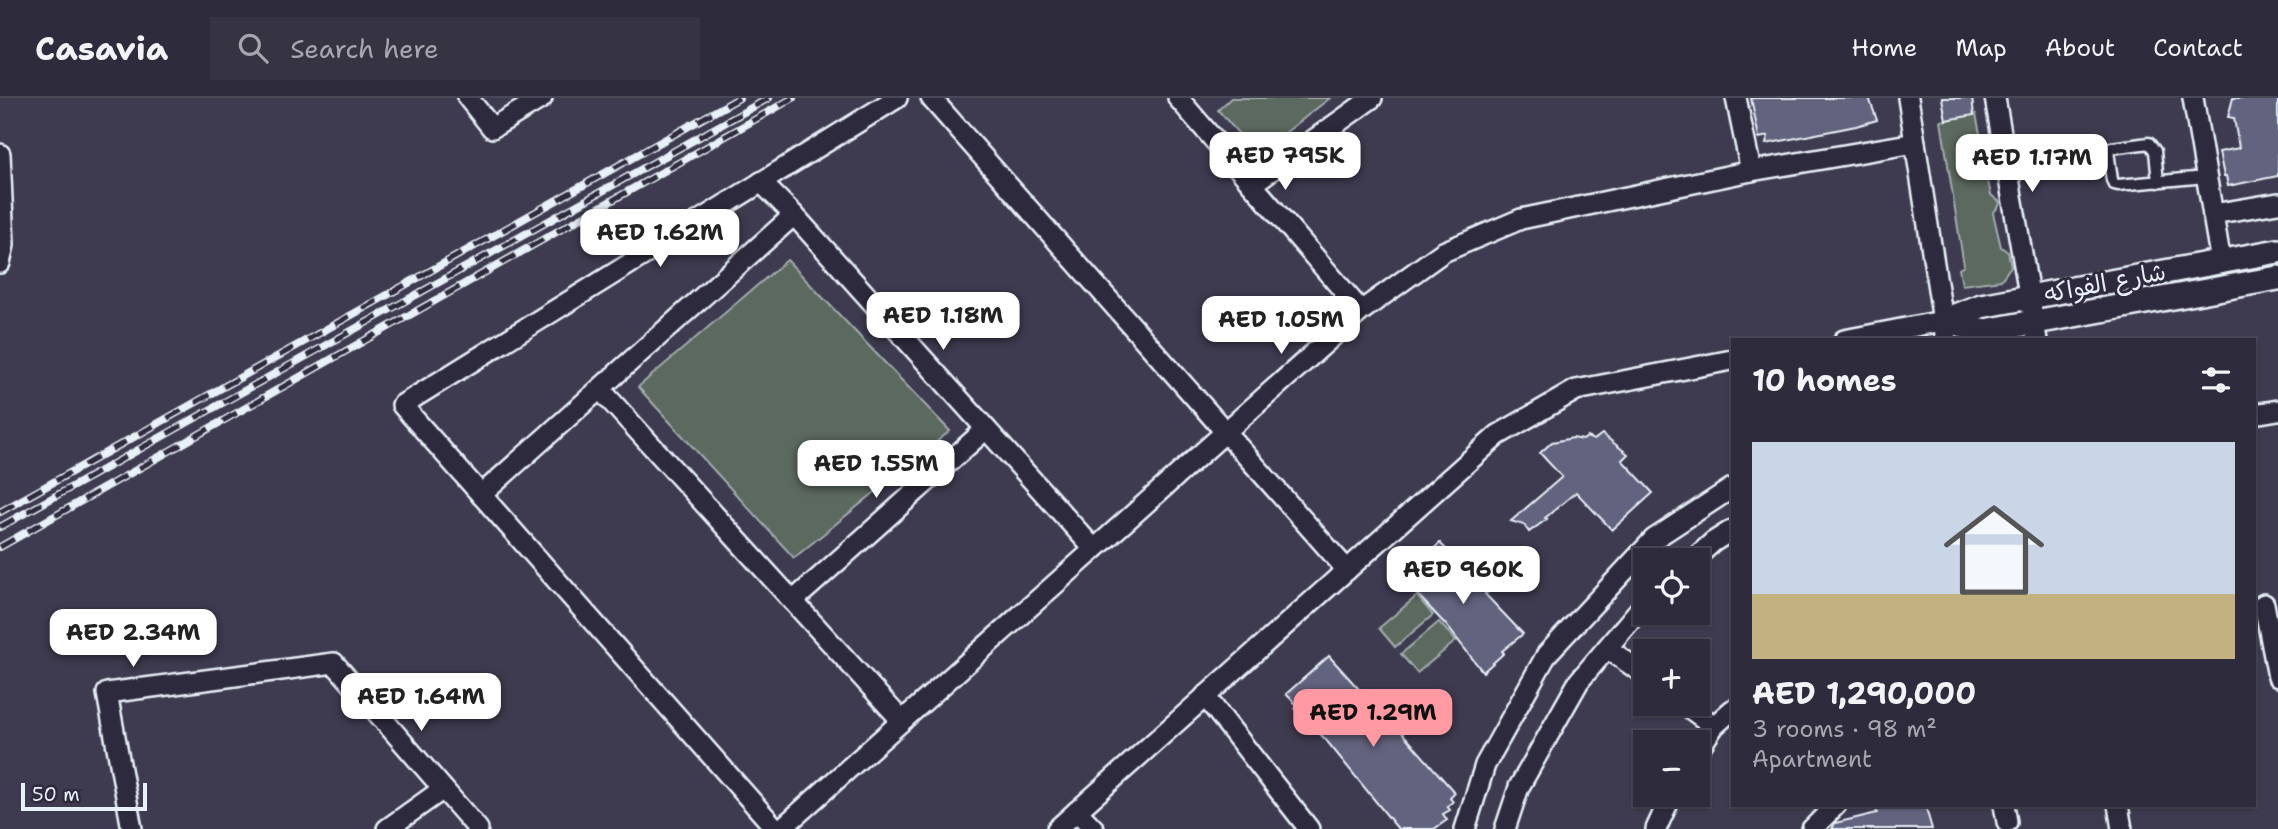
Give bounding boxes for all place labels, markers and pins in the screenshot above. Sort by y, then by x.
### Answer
pin: AED 795K [1213,132,1357,192]
pin: AED 1.17M [1952,134,2112,194]
pin: AED 1.62M [580,209,740,269]
pin: AED 1.18M [863,292,1023,352]
pin: AED 1.05M [1201,296,1361,356]
pin: AED 1.55M [796,440,956,500]
pin: AED 960K [1391,546,1535,606]
pin: AED 2.34M [53,610,213,669]
pin: AED 1.64M [341,674,501,733]
pin: AED 1.29M [1293,690,1453,749]

